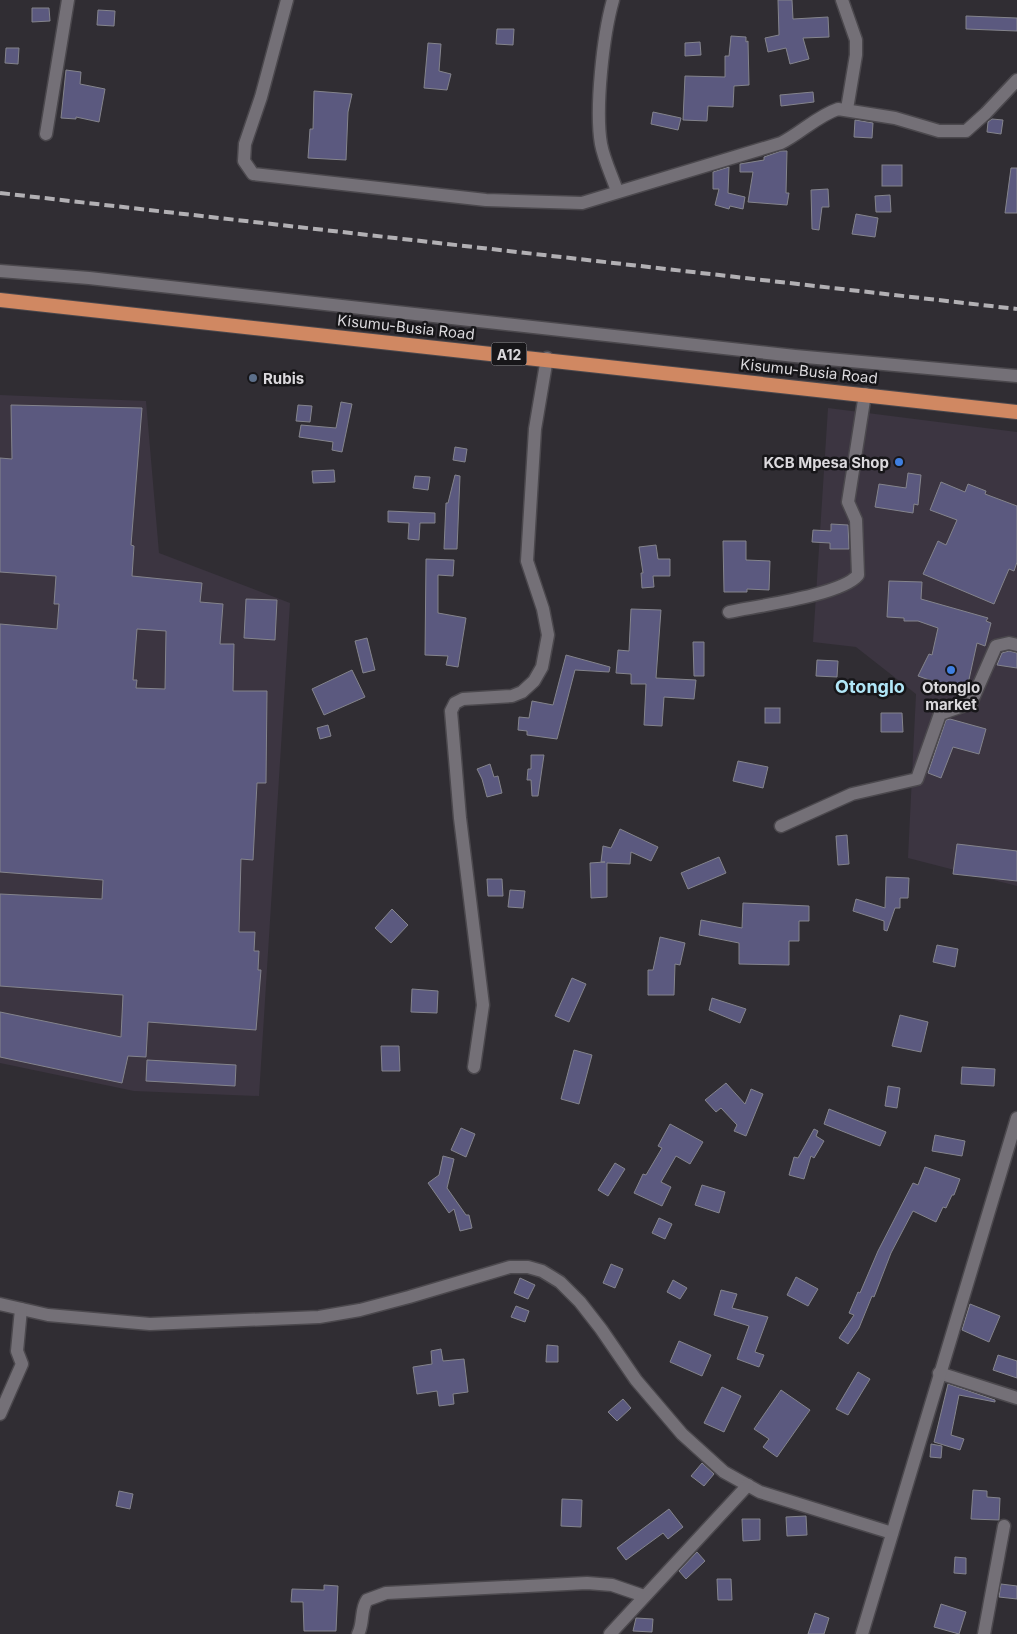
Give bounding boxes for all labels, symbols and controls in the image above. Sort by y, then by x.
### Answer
street label: Kisumu-Busia Road [336,310,476,344]
road number: A12 [492,342,526,366]
street label: Kisumu-Busia Road [739,354,879,388]
place label: Rubis [263,369,304,388]
marker: Rubis [247,372,259,384]
place label: KCB Mpesa Shop [763,453,889,472]
marker: KCB Mpesa Shop [893,456,905,468]
marker: Otonglo market [945,664,957,676]
district label: Otonglo [835,676,905,697]
place label: Otonglo market [922,678,980,714]

